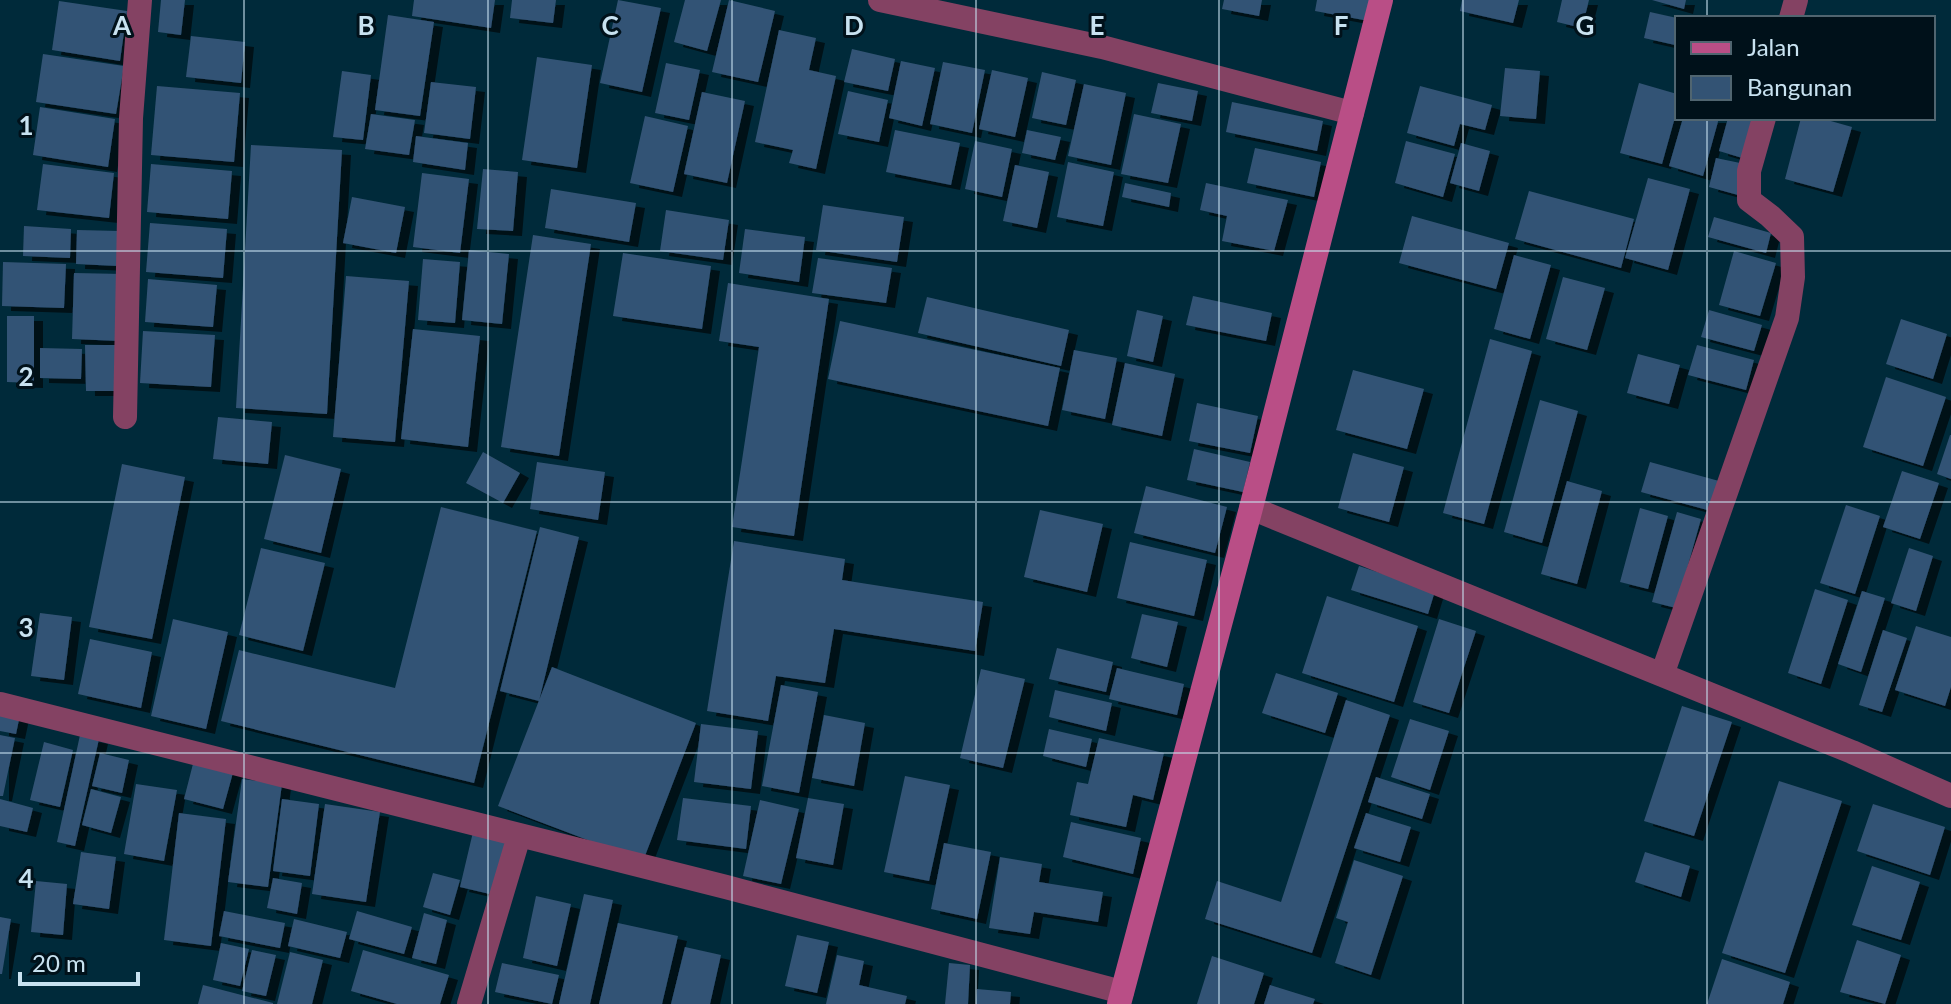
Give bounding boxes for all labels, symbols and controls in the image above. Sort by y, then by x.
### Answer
text: A [112,9,132,41]
text: B [357,9,375,41]
text: C [601,9,619,41]
text: D [844,9,864,41]
text: E [1090,9,1104,41]
text: F [1334,9,1348,41]
text: G [1576,9,1594,41]
legend [1675,16,1935,120]
text: Jalan [1747,32,1800,61]
text: Bangunan [1747,72,1852,101]
text: 1 [18,109,34,141]
text: 2 [18,360,34,392]
text: 3 [18,611,34,643]
text: 4 [18,862,34,894]
scale bar [20,936,138,986]
text: 20 m [32,948,86,977]

